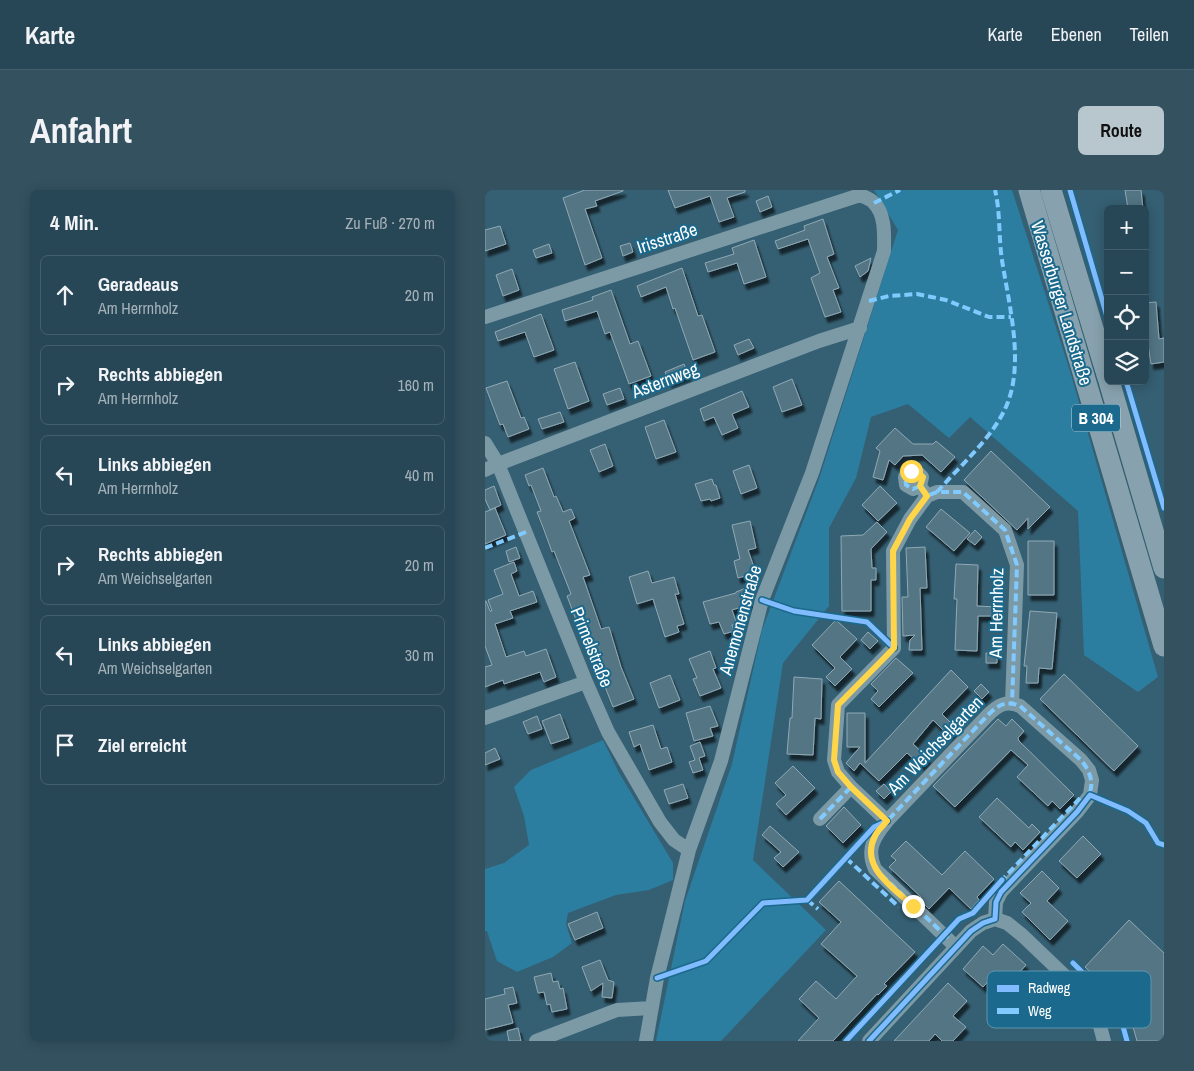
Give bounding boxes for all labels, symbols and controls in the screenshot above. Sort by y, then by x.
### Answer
text: Karte [25,19,75,51]
text: Karte [987,22,1023,47]
text: Ebenen [1051,22,1102,47]
text: Teilen [1130,22,1169,47]
button: Route [1078,106,1164,155]
text: Anfahrt [30,107,132,154]
map controls [1104,205,1149,385]
button: + [1104,205,1149,250]
text: 4 Min. [50,208,99,237]
text: Zu Fuß · 270 m [345,212,435,234]
street label: Irisstraße [633,216,701,260]
street label: Wasserburger Landstraße [1025,218,1099,388]
button: − [1104,250,1149,295]
text: Geradeaus [98,271,179,297]
icon: ahead [51,281,79,309]
text: 20 m [405,284,434,306]
button: locate [1104,295,1149,340]
text: Am Herrnholz [98,297,178,319]
button: layers [1104,340,1149,385]
street label: Asternweg [627,356,703,405]
text: Rechts abbiegen [98,361,223,387]
icon: right [51,371,79,399]
text: 160 m [398,374,434,396]
text: Am Herrnholz [98,387,178,409]
road number: B 304 [1072,404,1120,432]
text: Links abbiegen [98,451,211,477]
route start [900,460,923,483]
icon: left [51,461,79,489]
text: 40 m [405,464,434,486]
text: Am Herrnholz [98,477,178,499]
text: Rechts abbiegen [98,541,223,567]
icon: right [51,551,79,579]
text: 20 m [405,554,434,576]
street label: Anemonenstraße [712,562,768,679]
text: Am Weichselgarten [98,567,212,589]
street label: Am Herrnholz [983,568,1009,659]
street label: Primelstraße [565,603,619,691]
text: Links abbiegen [98,631,211,657]
icon: left [51,641,79,669]
text: 30 m [405,644,434,666]
text: Am Weichselgarten [98,657,212,679]
street label: Am Weichselgarten [881,690,989,801]
icon: arrive [51,731,79,759]
text: Ziel erreicht [98,732,186,758]
route end [902,895,925,918]
legend [987,971,1151,1028]
text: Radweg [1028,979,1071,997]
text: Weg [1028,1002,1052,1020]

